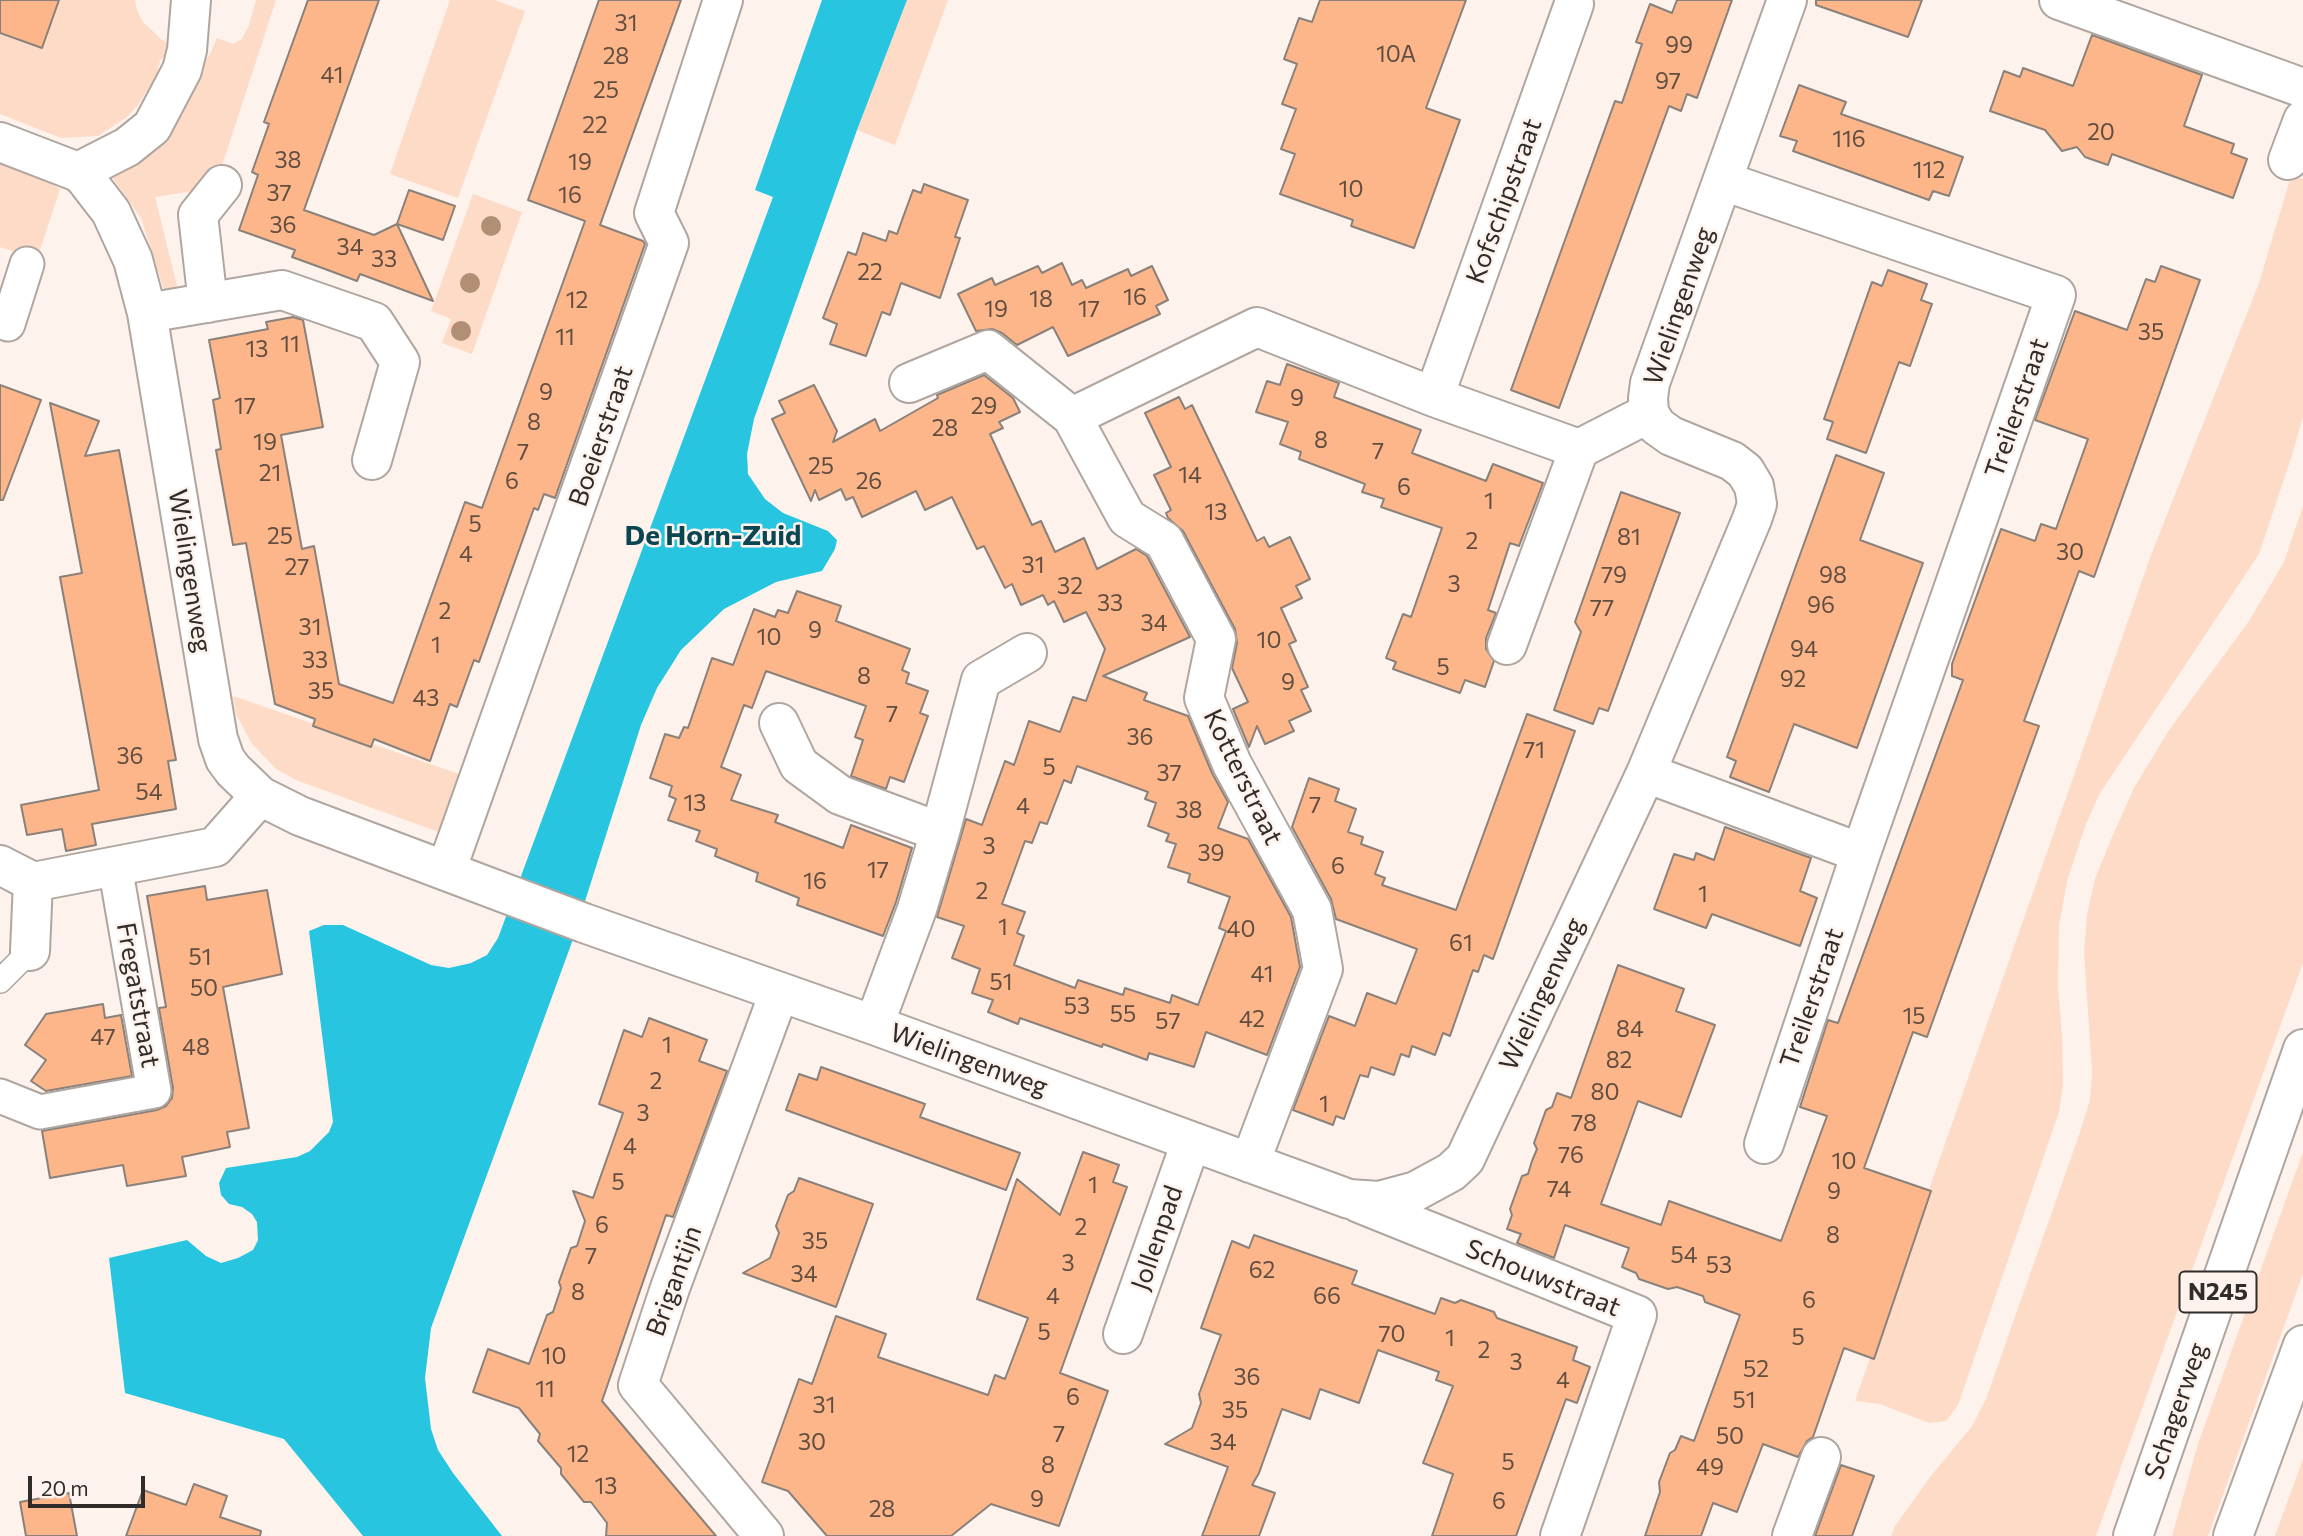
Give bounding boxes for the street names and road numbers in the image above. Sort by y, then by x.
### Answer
street label: Kofschipstraat [1460,114,1548,288]
street label: Wielingenweg [1637,223,1721,389]
street label: Treilerstraat [1979,334,2055,482]
street label: Boeierstraat [562,362,640,510]
street label: Wielingenweg [162,487,218,655]
street label: Kotterstraat [1197,704,1289,850]
street label: Wielingenweg [1493,912,1591,1076]
street label: Fregatstraat [110,920,166,1070]
street label: Treilerstraat [1774,924,1850,1072]
street label: Wielingenweg [886,1017,1052,1103]
street label: Jollenpad [1125,1181,1189,1295]
street label: Brigantijn [640,1222,708,1340]
street label: Schouwstraat [1461,1233,1625,1323]
road number: N245 [2180,1272,2256,1312]
street label: Schagerweg [2138,1338,2214,1484]

